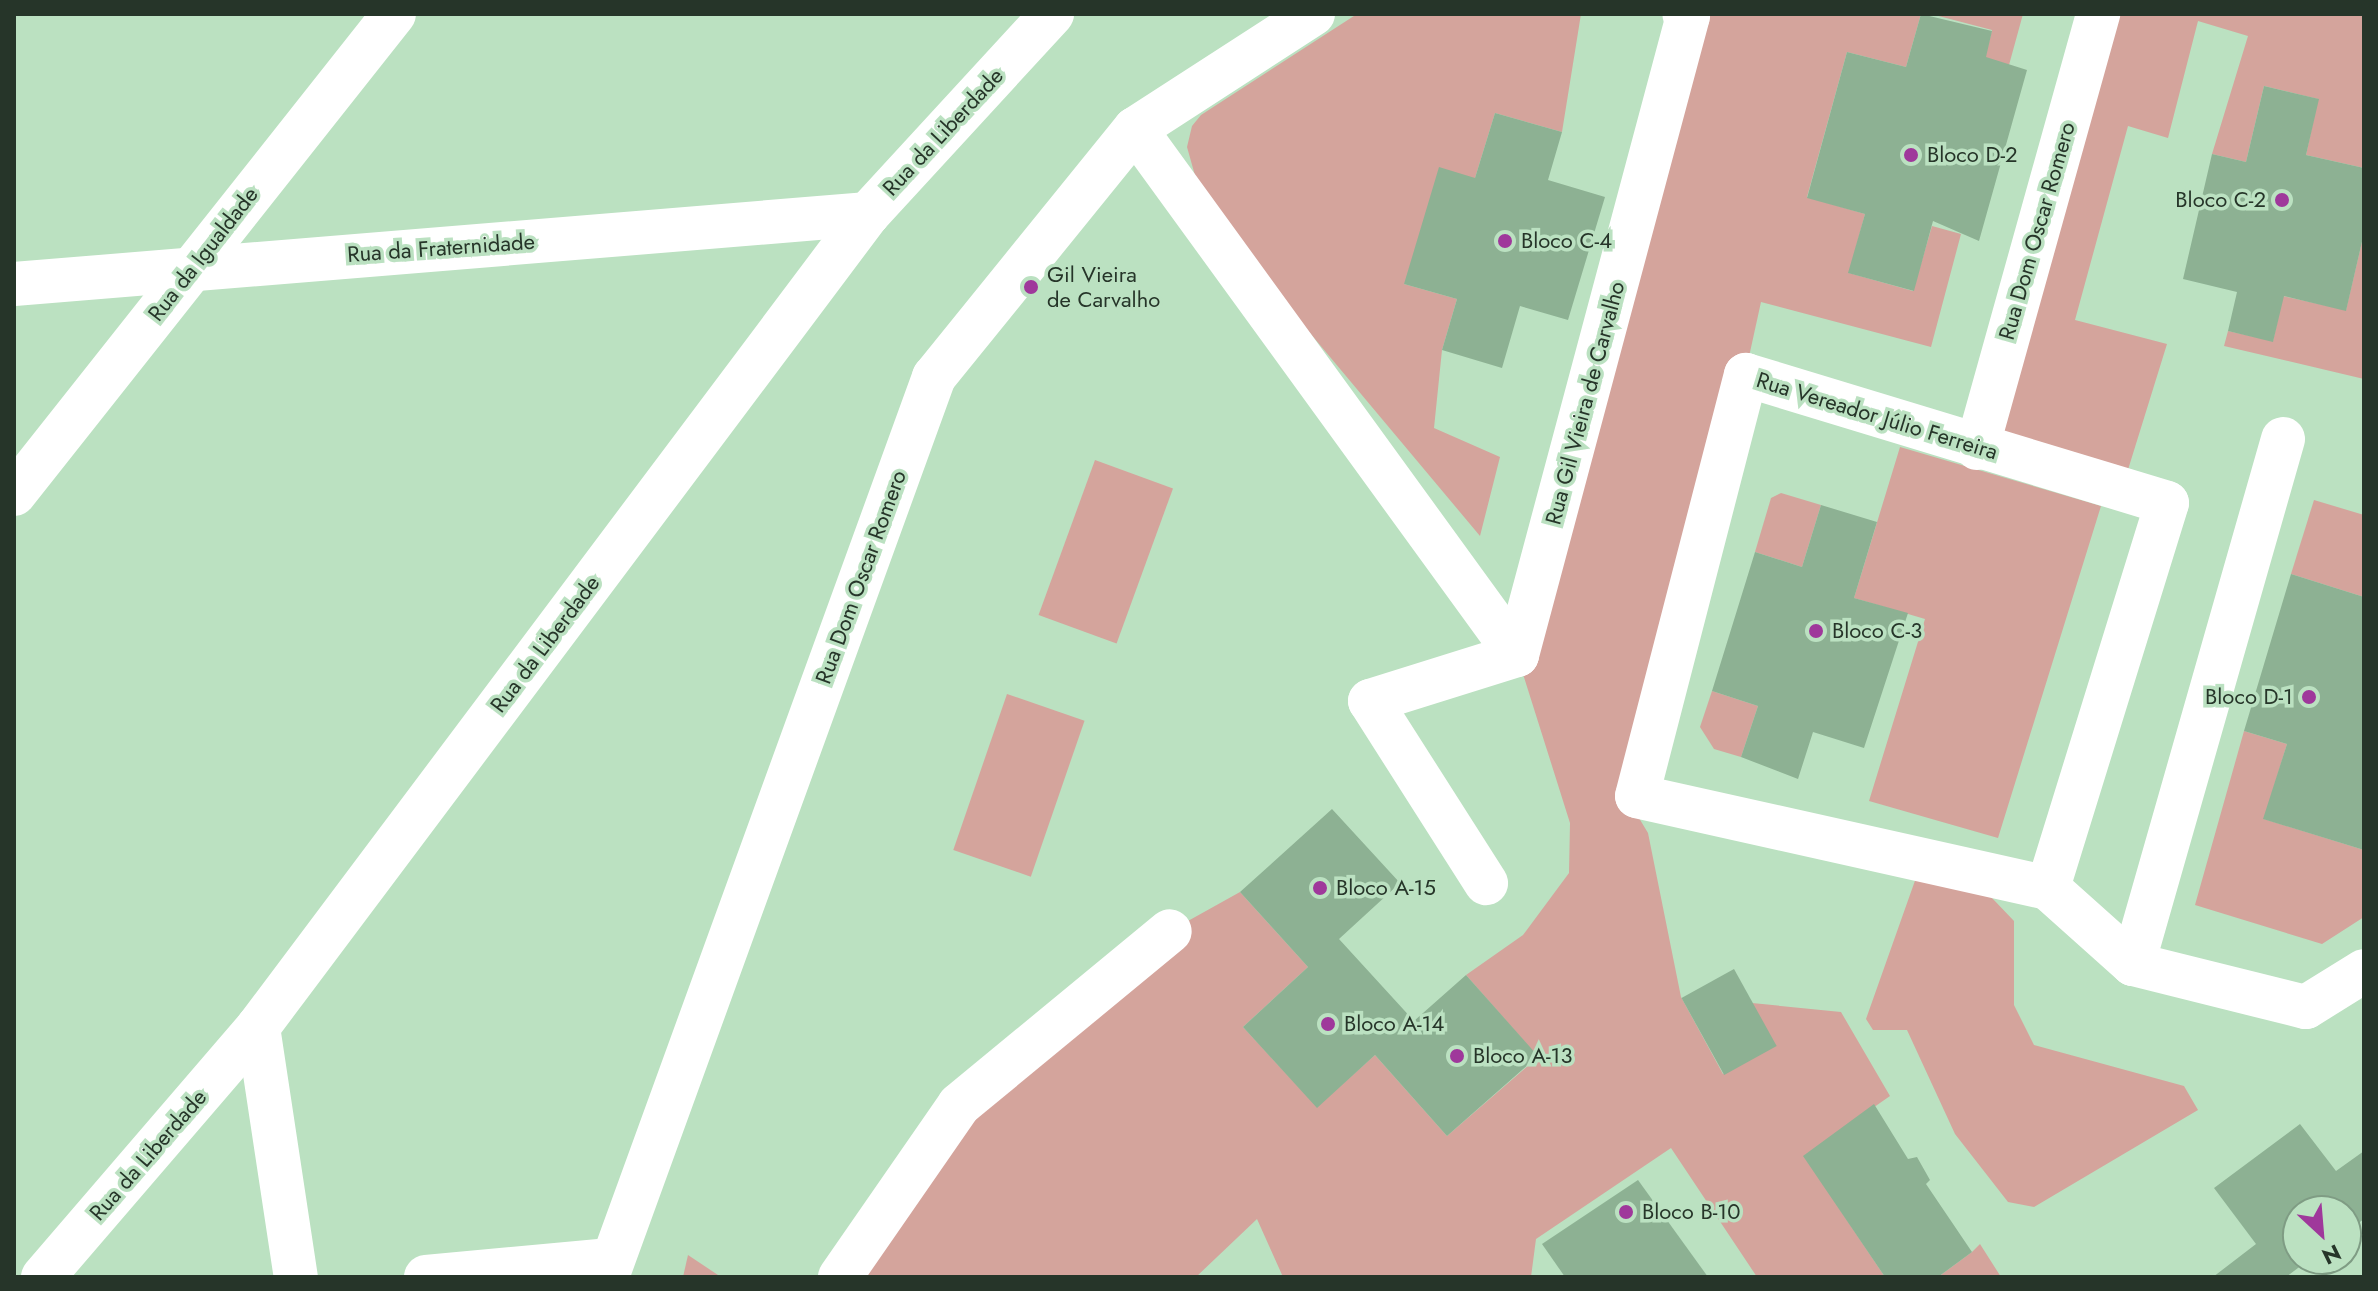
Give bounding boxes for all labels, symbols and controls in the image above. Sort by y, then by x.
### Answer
street label: Rua da Liberdade [877,63,1009,201]
street label: Rua Dom Oscar Romero [1993,119,2081,343]
place label: Bloco D-2 [1927,142,2018,168]
marker: Bloco D-2 [1902,146,1920,164]
street label: Rua da Igualdade [142,182,264,326]
place label: Bloco C-2 [2175,187,2266,213]
marker: Bloco C-2 [2273,191,2291,209]
street label: Rua da Fraternidade [346,228,536,268]
place label: Bloco C-4 [1521,228,1612,254]
marker: Bloco C-4 [1496,232,1514,250]
place label: Gil Vieira de Carvalho [1047,261,1160,312]
marker: Gil Vieira de Carvalho [1022,278,1040,296]
street label: Rua Gil Vieira de Carvalho [1540,278,1630,528]
street label: Rua Vereador Júlio Ferreira [1753,367,2001,465]
street label: Rua Dom Oscar Romero [810,467,912,687]
street label: Rua da Liberdade [485,570,605,718]
place label: Bloco C-3 [1832,618,1922,644]
marker: Bloco C-3 [1807,622,1825,640]
place label: Bloco D-1 [2205,684,2293,710]
marker: Bloco D-1 [2300,688,2318,706]
place label: Bloco A-15 [1336,875,1436,901]
marker: Bloco A-15 [1311,879,1329,897]
place label: Bloco A-14 [1344,1011,1444,1037]
marker: Bloco A-14 [1319,1015,1337,1033]
place label: Bloco A-13 [1473,1043,1573,1069]
marker: Bloco A-13 [1448,1047,1466,1065]
street label: Rua da Liberdade [84,1084,212,1226]
north arrow [2282,1195,2362,1275]
place label: Bloco B-10 [1642,1199,1740,1225]
marker: Bloco B-10 [1617,1203,1635,1221]
text: N [2317,1237,2347,1273]

